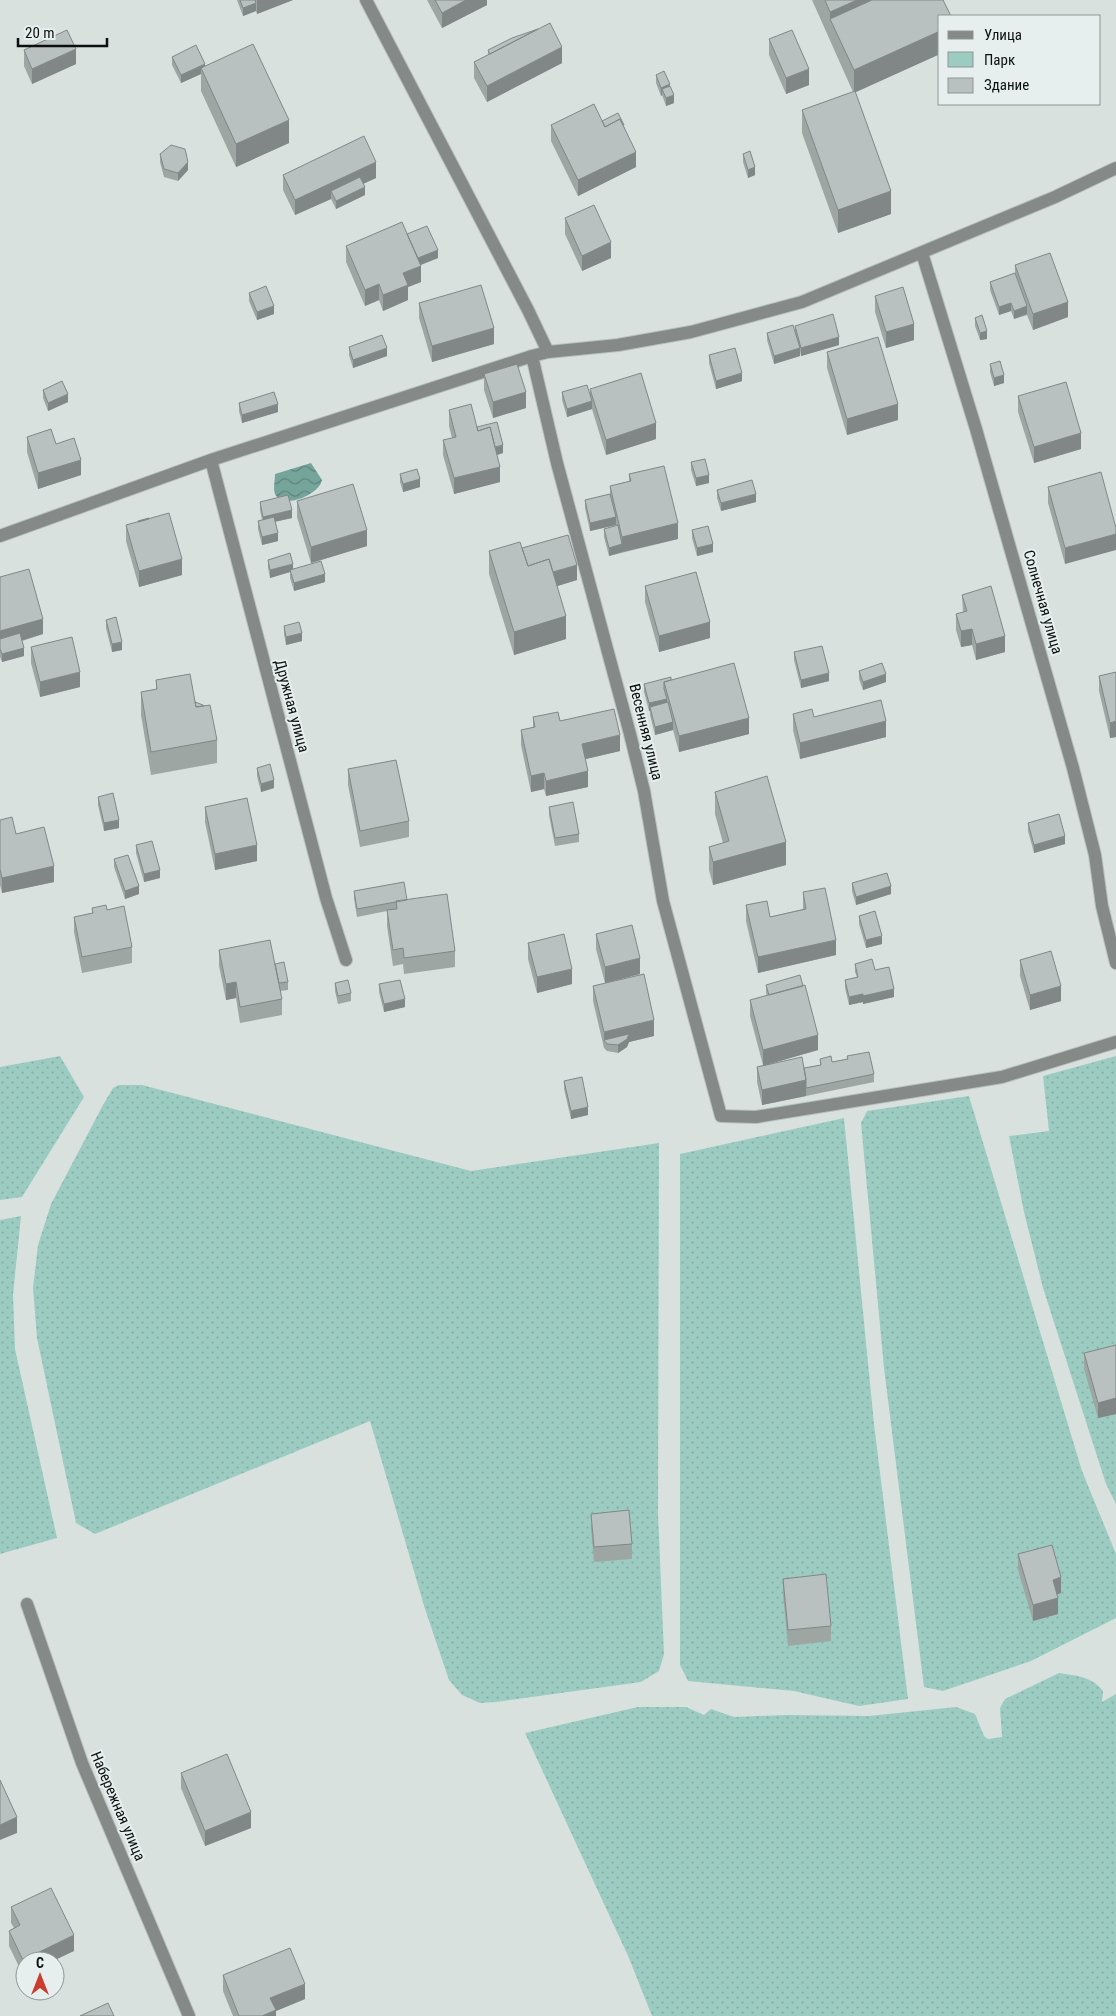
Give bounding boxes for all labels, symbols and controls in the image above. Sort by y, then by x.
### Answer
scale bar [18,15,106,47]
legend [938,15,1101,105]
text: 20 m [25,24,55,42]
text: Улица [984,26,1022,44]
text: Парк [984,51,1015,69]
text: Здание [984,76,1029,94]
street label: Солнечная улица [1020,548,1066,656]
street label: Дружная улица [271,658,313,754]
street label: Весенняя улица [625,682,667,782]
street label: Набережная улица [87,1749,149,1863]
north arrow [15,1951,65,2001]
text: С [36,1955,44,1971]

